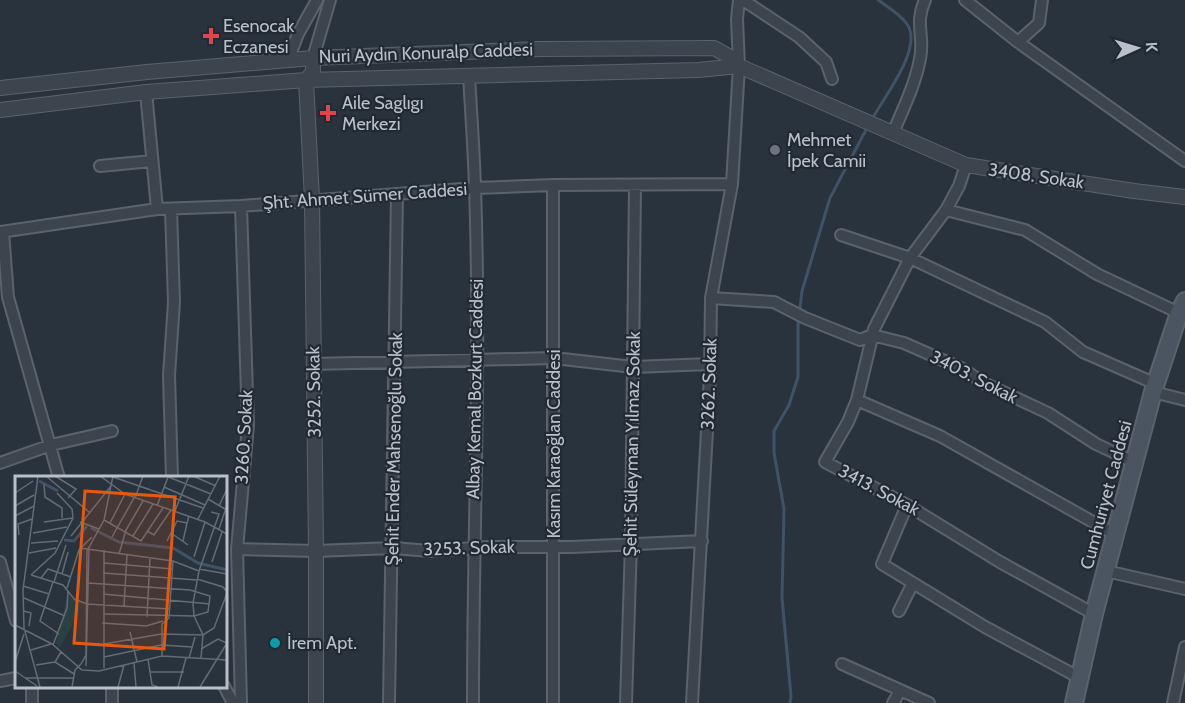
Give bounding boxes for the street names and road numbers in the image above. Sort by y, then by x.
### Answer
street label: Nuri Aydın Konuralp Caddesi [318,38,534,68]
street label: 3408. Sokak [987,158,1086,194]
street label: Şht. Ahmet Sümer Caddesi [262,178,468,214]
street label: Albay Kemal Bozkurt Caddesi [462,279,488,499]
street label: Şehit Süleyman Yılmaz Sokak [619,330,645,557]
street label: Şehit Ender Mahsenoğlu Sokak [381,331,407,566]
street label: 3262. Sokak [696,337,722,430]
street label: 3252. Sokak [302,345,326,438]
street label: 3403. Sokak [927,346,1022,409]
street label: Kasım Karaoğlan Caddesi [543,349,565,539]
street label: 3260. Sokak [231,388,258,485]
street label: Cumhuriyet Caddesi [1076,418,1136,572]
street label: 3413. Sokak [835,459,924,521]
street label: 3253. Sokak [423,535,516,561]

